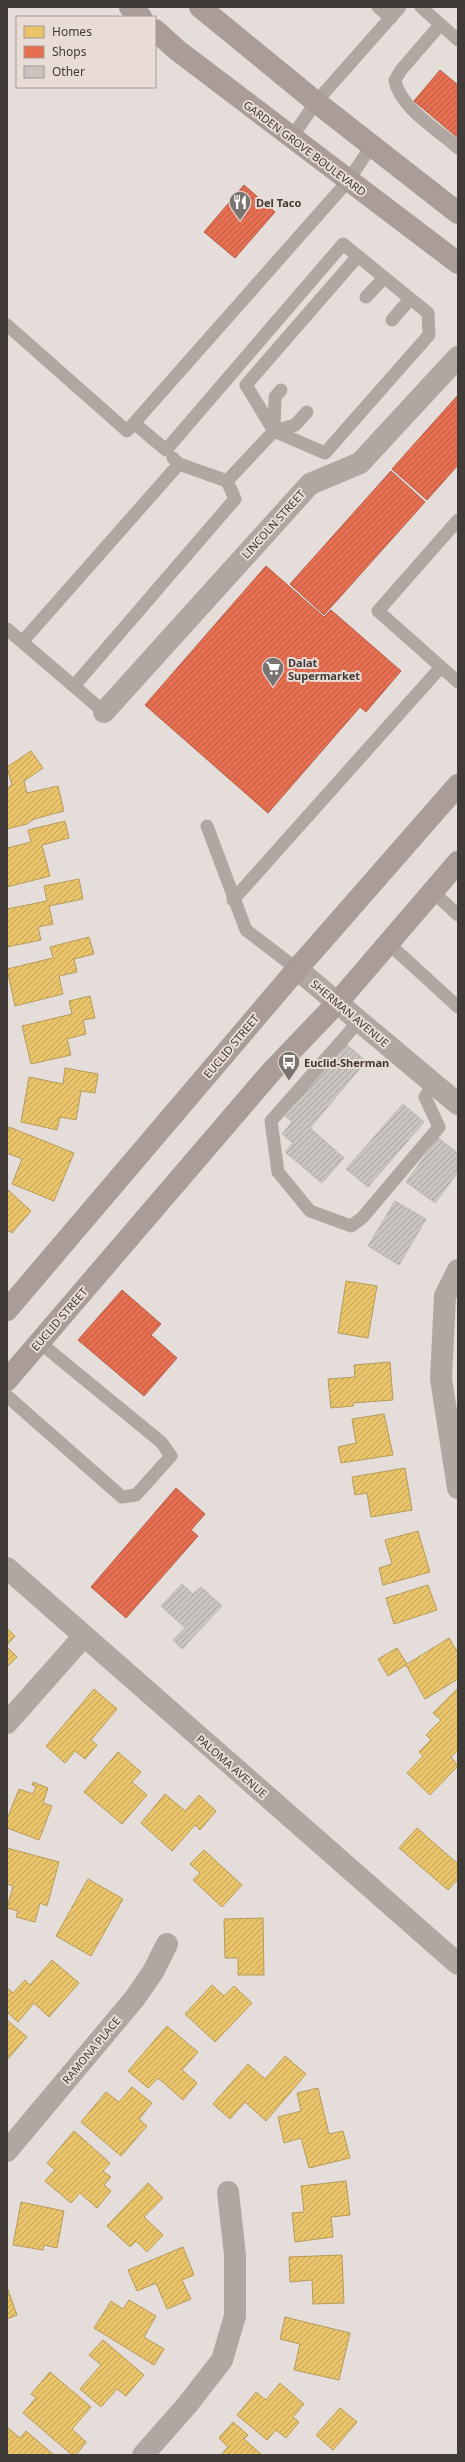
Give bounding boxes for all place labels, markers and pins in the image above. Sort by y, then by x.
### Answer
restaurant icon: Del Taco [227,189,253,222]
place label: Del Taco [256,195,301,210]
supermarket icon: Dalat Supermarket [260,655,286,688]
place label: Dalat Supermarket [288,655,360,683]
bus stop icon: Euclid-Sherman [276,1049,302,1082]
place label: Euclid-Sherman [304,1055,389,1070]

